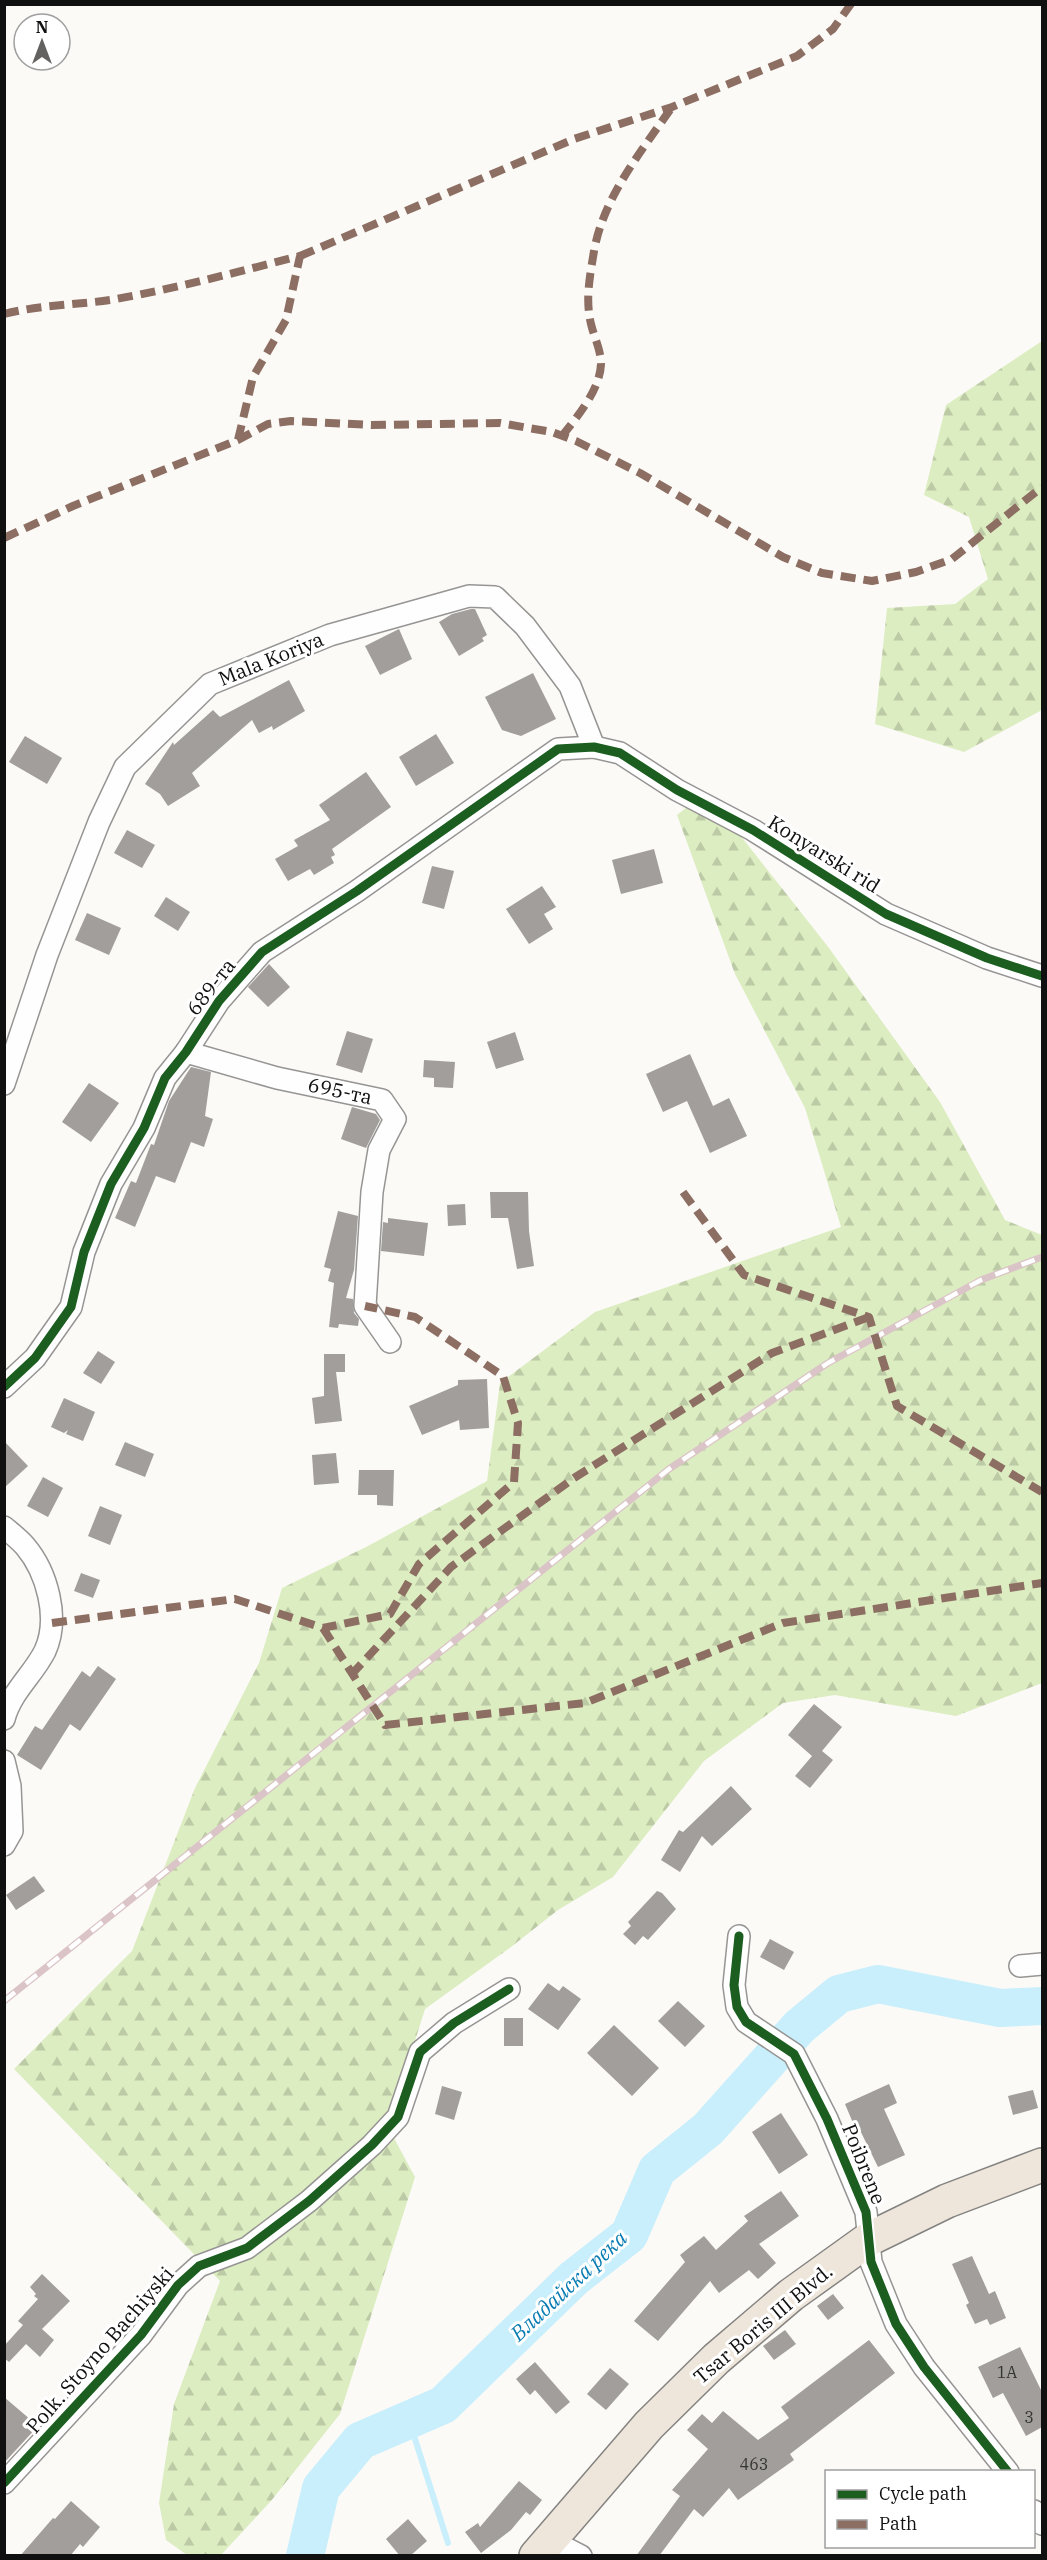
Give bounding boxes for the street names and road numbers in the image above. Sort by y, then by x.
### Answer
street label: Mala Koriya [214,625,328,692]
street label: Konyarski rid [763,808,885,899]
street label: 689-та [180,953,241,1021]
street label: 695-та [305,1071,375,1111]
street label: Poibrene [836,2119,893,2208]
street label: Tsar Boris III Blvd. [687,2257,838,2390]
street label: Polk. Stoyno Bachiyski [20,2261,180,2439]

